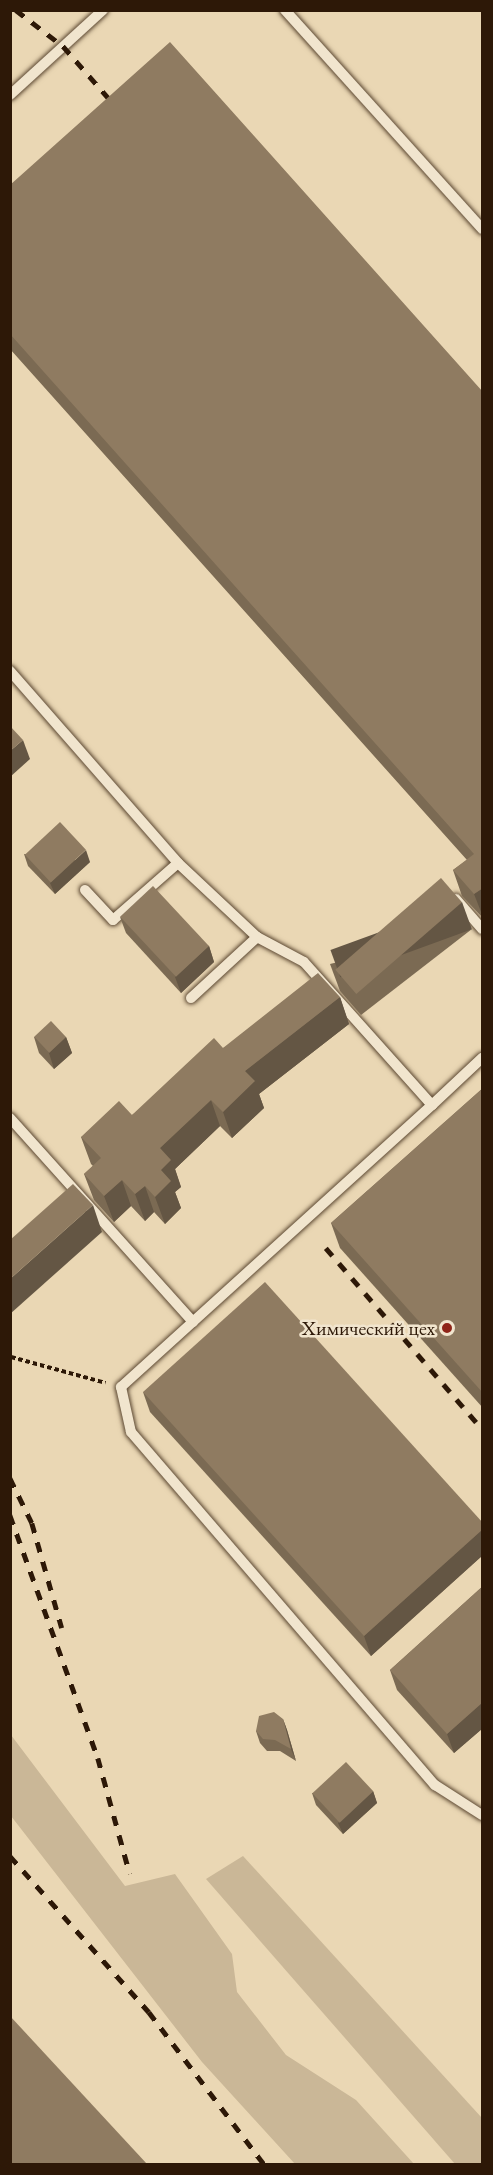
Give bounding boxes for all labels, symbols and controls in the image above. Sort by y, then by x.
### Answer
place label: Химический цех [302,1316,435,1340]
marker: Химический цех [440,1321,454,1335]

